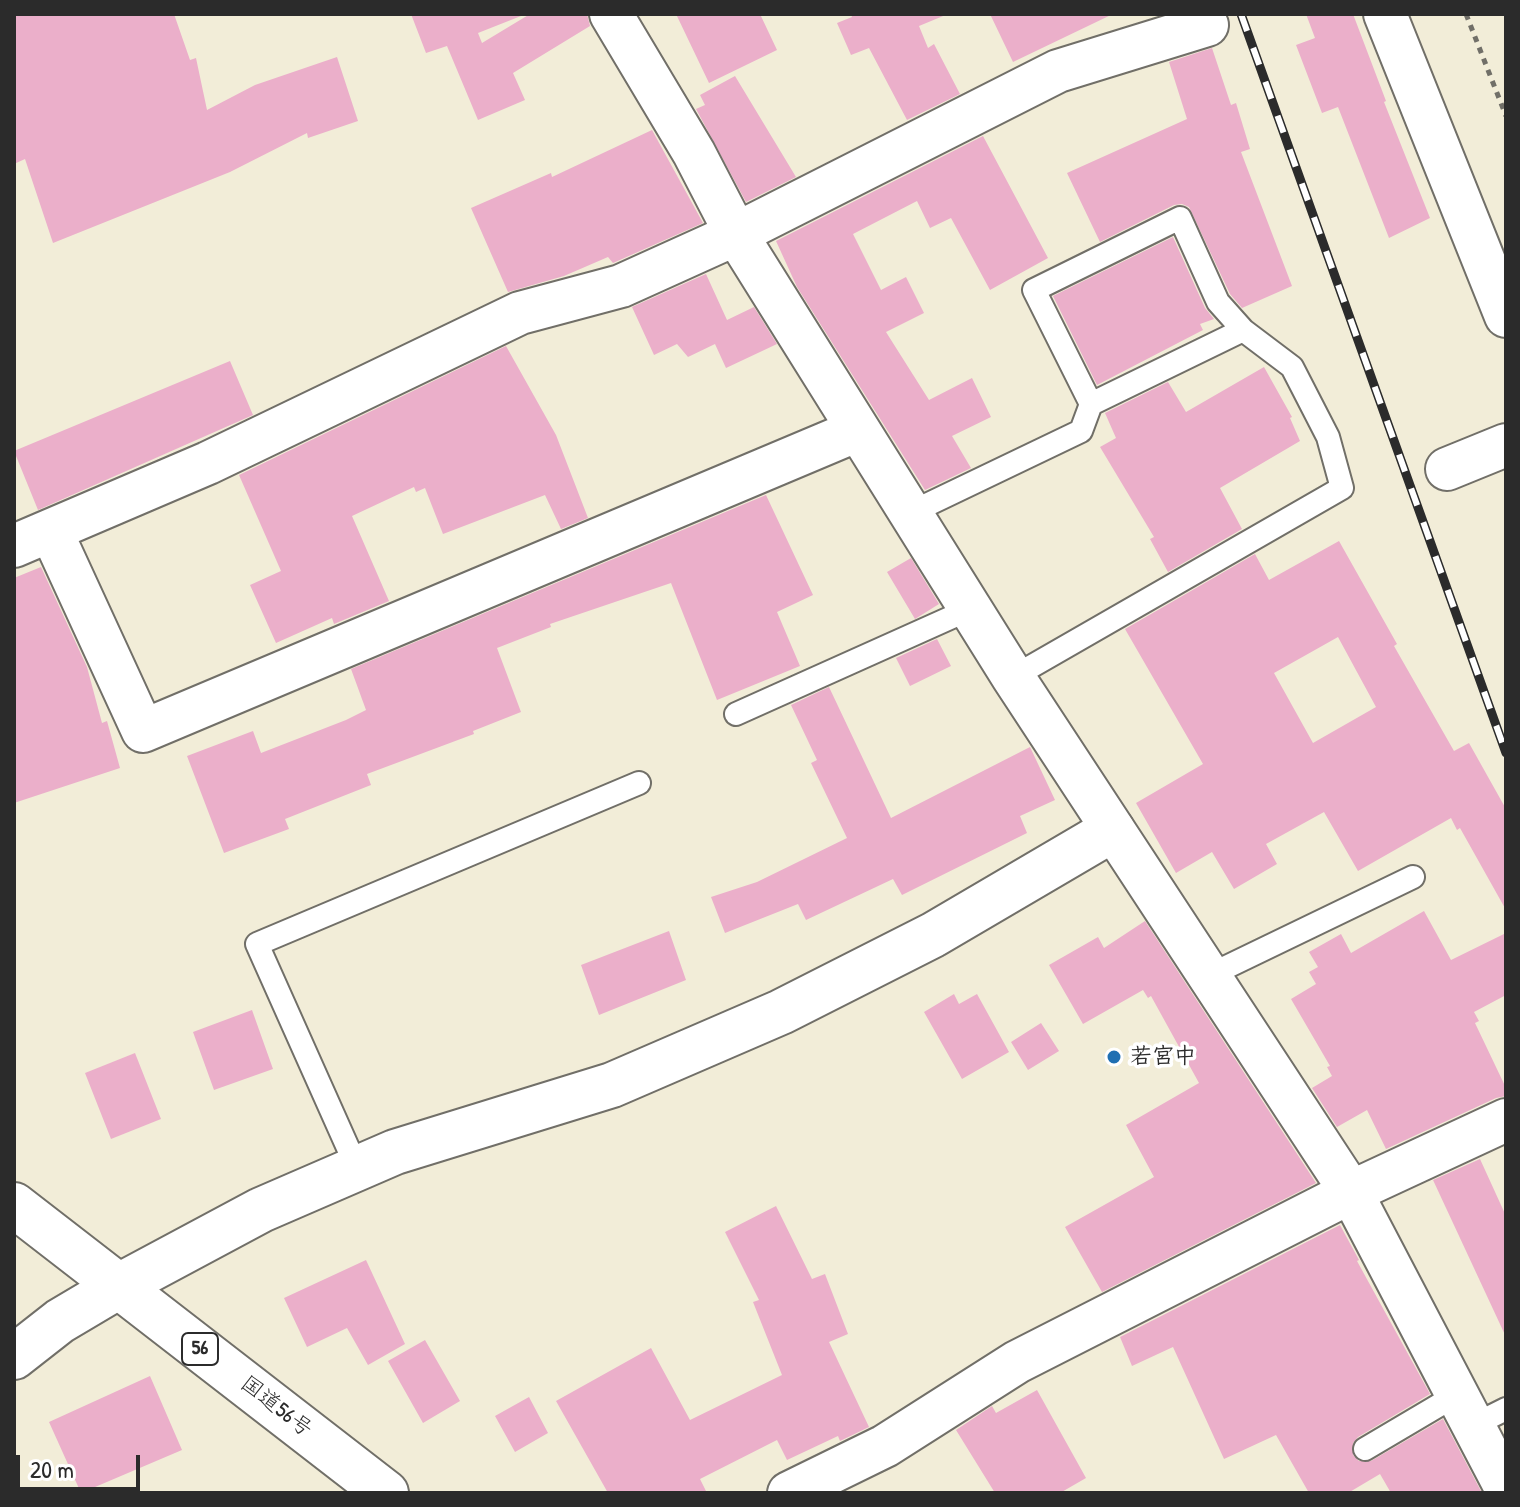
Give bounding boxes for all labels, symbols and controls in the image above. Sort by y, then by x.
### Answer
place label: 若宮中 [1130,1044,1196,1070]
marker: 若宮中 [1105,1048,1123,1066]
road number: 56 [182,1333,218,1365]
street label: 国道56号 [235,1371,317,1443]
scale bar [20,1439,144,1489]
text: 20 m [30,1453,74,1485]

